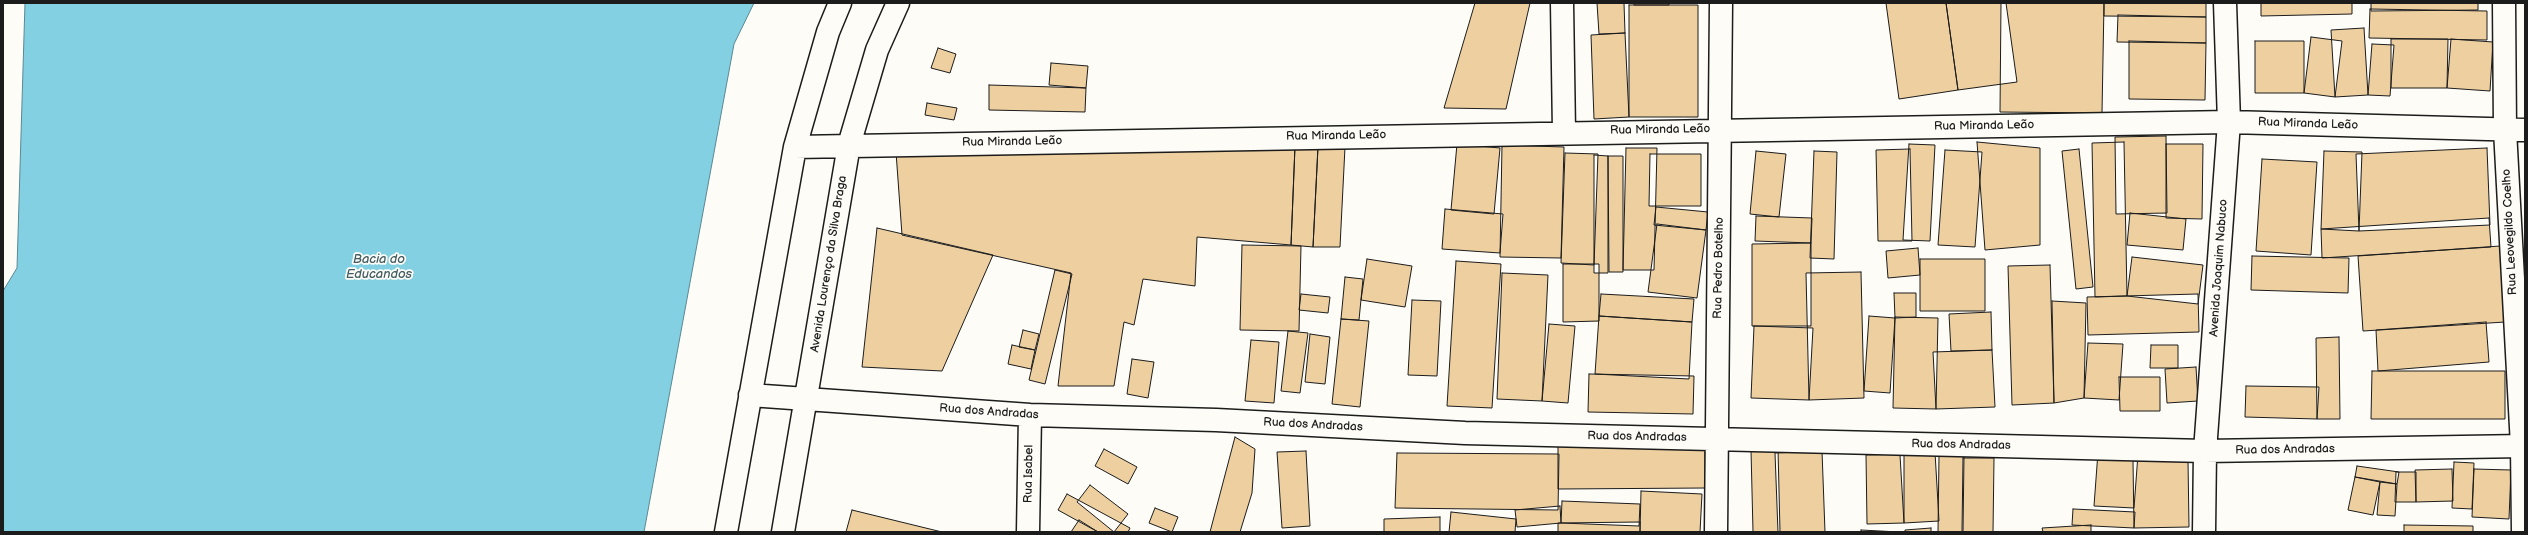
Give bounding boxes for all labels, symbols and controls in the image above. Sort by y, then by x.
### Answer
street label: Rua Miranda Leão [2258,115,2358,133]
street label: Rua Miranda Leão [1934,118,2034,134]
street label: Rua Miranda Leão [1610,122,1710,138]
street label: Rua Miranda Leão [1286,128,1386,144]
street label: Rua Miranda Leão [962,134,1062,150]
street label: Rua Leovegildo Coelho [2500,169,2520,295]
street label: Avenida Lourenço da Silva Braga [808,175,850,353]
street label: Avenida Joaquim Nabuco [2207,199,2231,337]
street label: Rua Pedro Botelho [1711,217,1727,319]
water label: Bacia do Educandos [346,252,412,283]
street label: Rua dos Andradas [939,401,1039,423]
street label: Rua dos Andradas [1263,415,1363,435]
street label: Rua dos Andradas [1587,429,1687,445]
street label: Rua dos Andradas [1911,437,2011,453]
street label: Rua dos Andradas [2235,442,2335,458]
street label: Rua Isabel [1021,445,1037,503]

